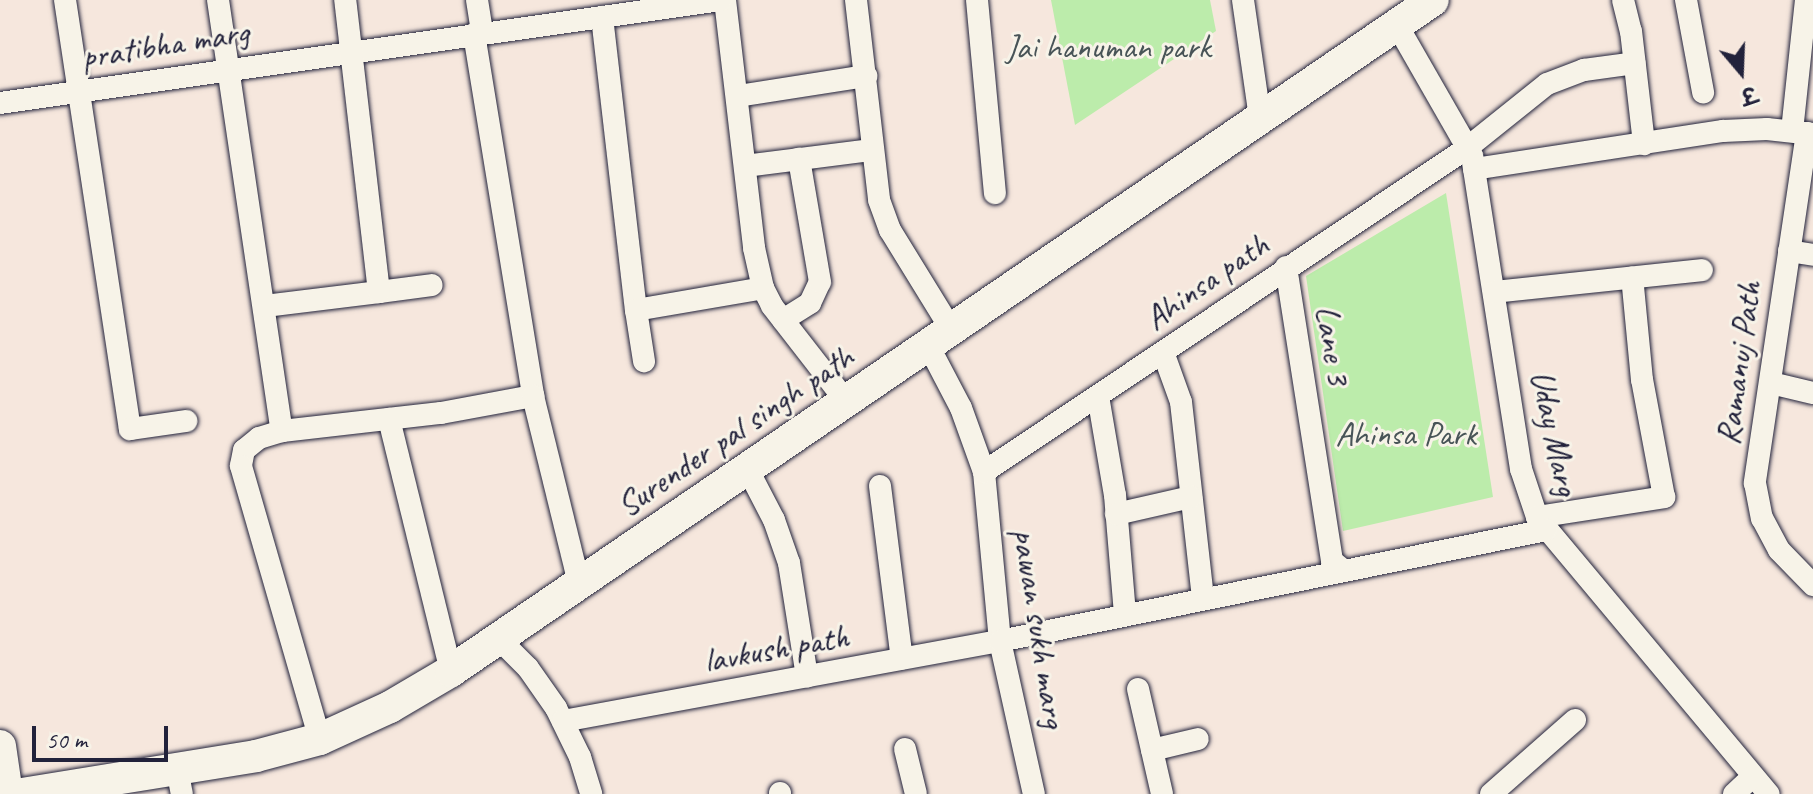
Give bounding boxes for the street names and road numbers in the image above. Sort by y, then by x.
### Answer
street label: pratibha marg [79,11,251,77]
street label: Ahinsa path [1136,223,1276,339]
street label: Ramanuj Path [1706,279,1770,447]
street label: Lane 3 [1307,303,1359,387]
street label: Surender pal singh path [609,337,861,525]
street label: Uday Marg [1522,366,1588,500]
street label: pawan sukh marg [1004,526,1076,730]
street label: lavkush path [700,615,852,681]

